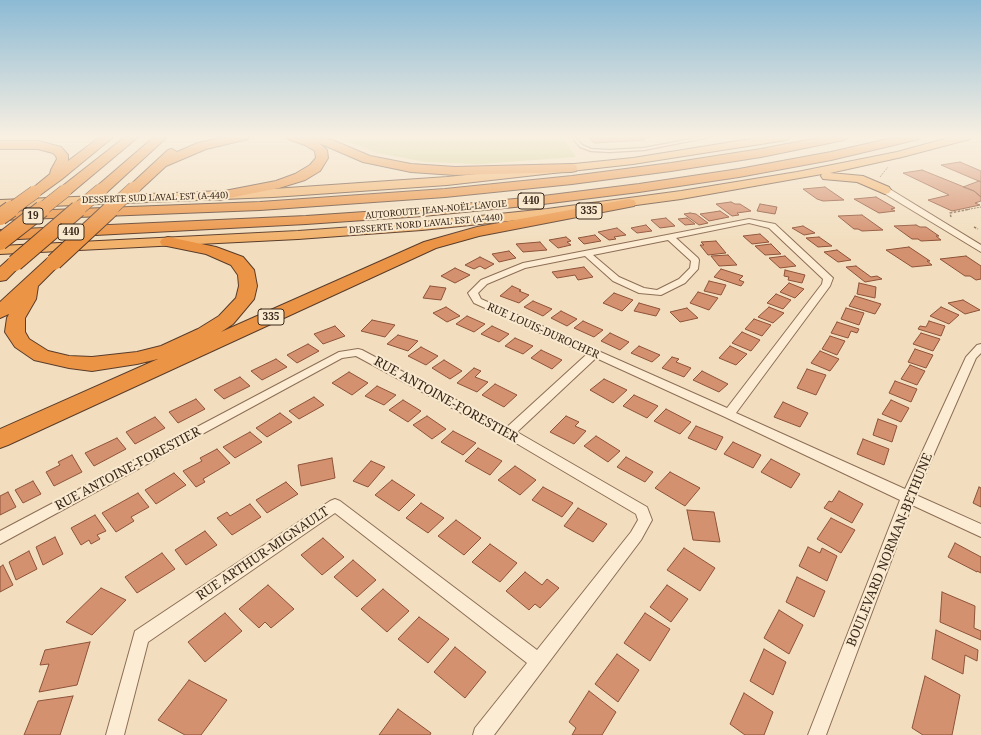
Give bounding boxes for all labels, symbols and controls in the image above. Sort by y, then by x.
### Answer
street label: DESSERTE SUD LAVAL EST (A-440) [82,190,228,206]
road number: 440 [518,193,544,209]
street label: AUTOROUTE JEAN-NOËL-LAVOIE [365,198,507,222]
road number: 335 [576,203,602,219]
road number: 19 [23,208,43,224]
street label: DESSERTE NORD LAVAL EST (A-440) [349,212,503,236]
road number: 440 [58,224,84,240]
street label: RUE LOUIS-DUROCHER [485,300,601,362]
road number: 335 [258,309,284,325]
street label: RUE ANTOINE-FORESTIER [371,354,521,446]
street label: RUE ANTOINE-FORESTIER [53,424,203,514]
street label: BOULEVARD NORMAN-BETHUNE [844,451,936,649]
street label: RUE ARTHUR-MIGNAULT [194,504,332,604]

